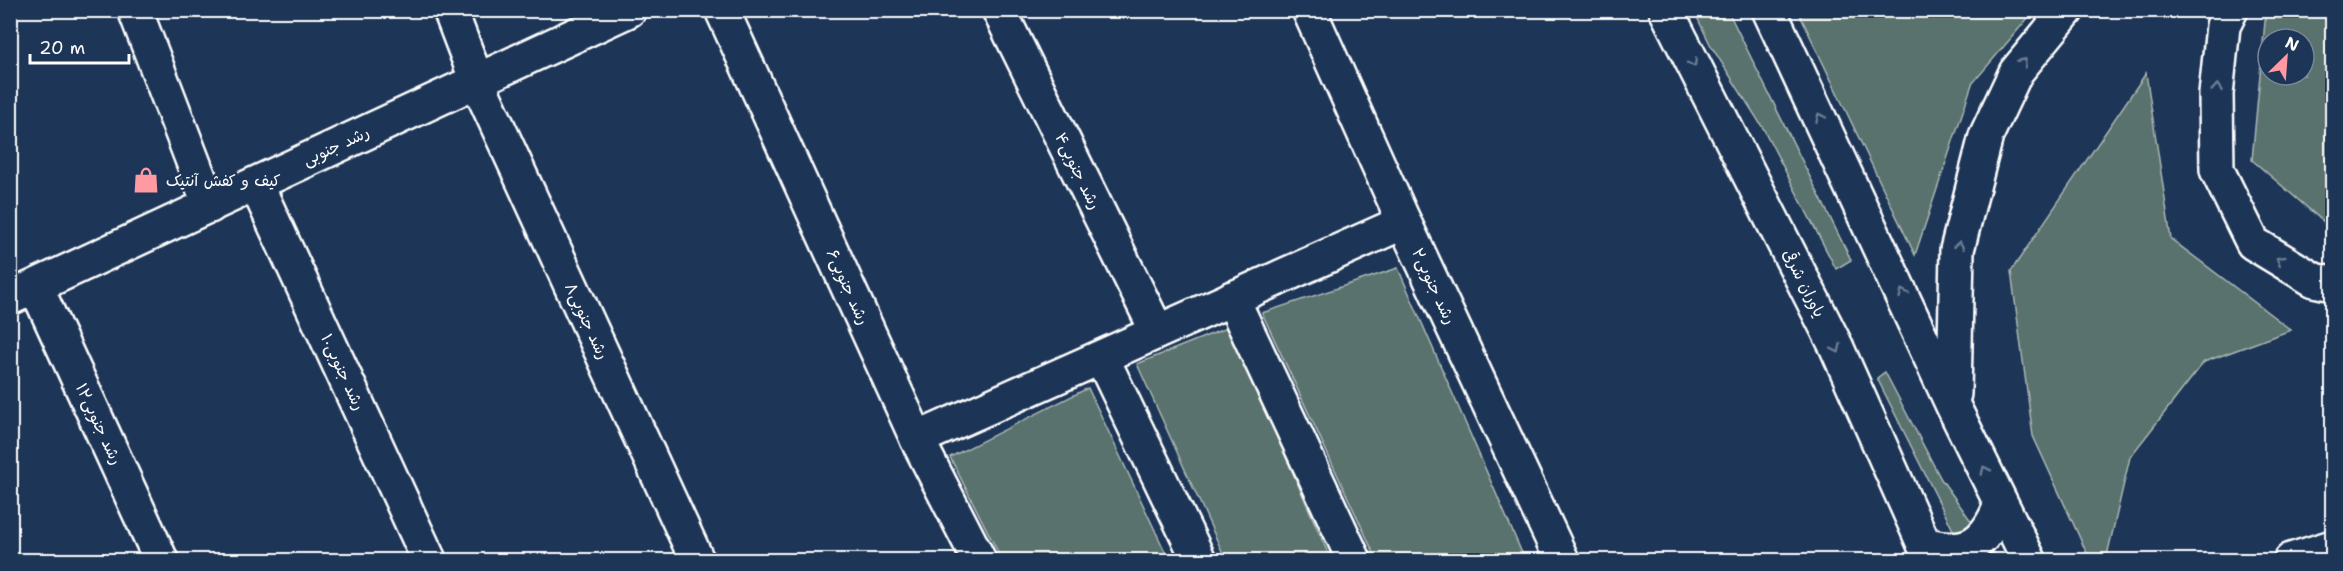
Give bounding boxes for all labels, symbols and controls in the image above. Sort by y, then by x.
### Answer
scale bar [30,27,129,65]
north arrow [2256,27,2316,87]
text: N [2282,32,2302,56]
text: 20 m [39,36,85,60]
one-way arrow [1685,56,1697,67]
one-way arrow [2016,58,2027,69]
one-way arrow [2210,84,2223,93]
one-way arrow [1815,112,1827,123]
street label: رشد جنوبی [299,121,373,171]
street label: رشد جنوبی۴ [1050,129,1106,213]
shop icon: کیف و کفش آنتیک [131,165,161,195]
place label: کیف و کفش آنتیک [166,170,281,191]
one-way arrow [1952,240,1965,250]
street label: رشد جنوبی۲ [1407,244,1461,328]
street label: یاوران شرقی [1778,245,1830,321]
street label: رشد جنوبی۶ [822,246,874,328]
one-way arrow [2276,255,2286,267]
street label: رشد جنوبی۸ [560,279,614,363]
one-way arrow [1898,289,1910,300]
street label: رشد جنوبی۱۰ [316,330,370,414]
one-way arrow [1830,343,1842,354]
street label: رشد جنوبی۱۲ [71,380,127,468]
one-way arrow [1980,466,1992,477]

